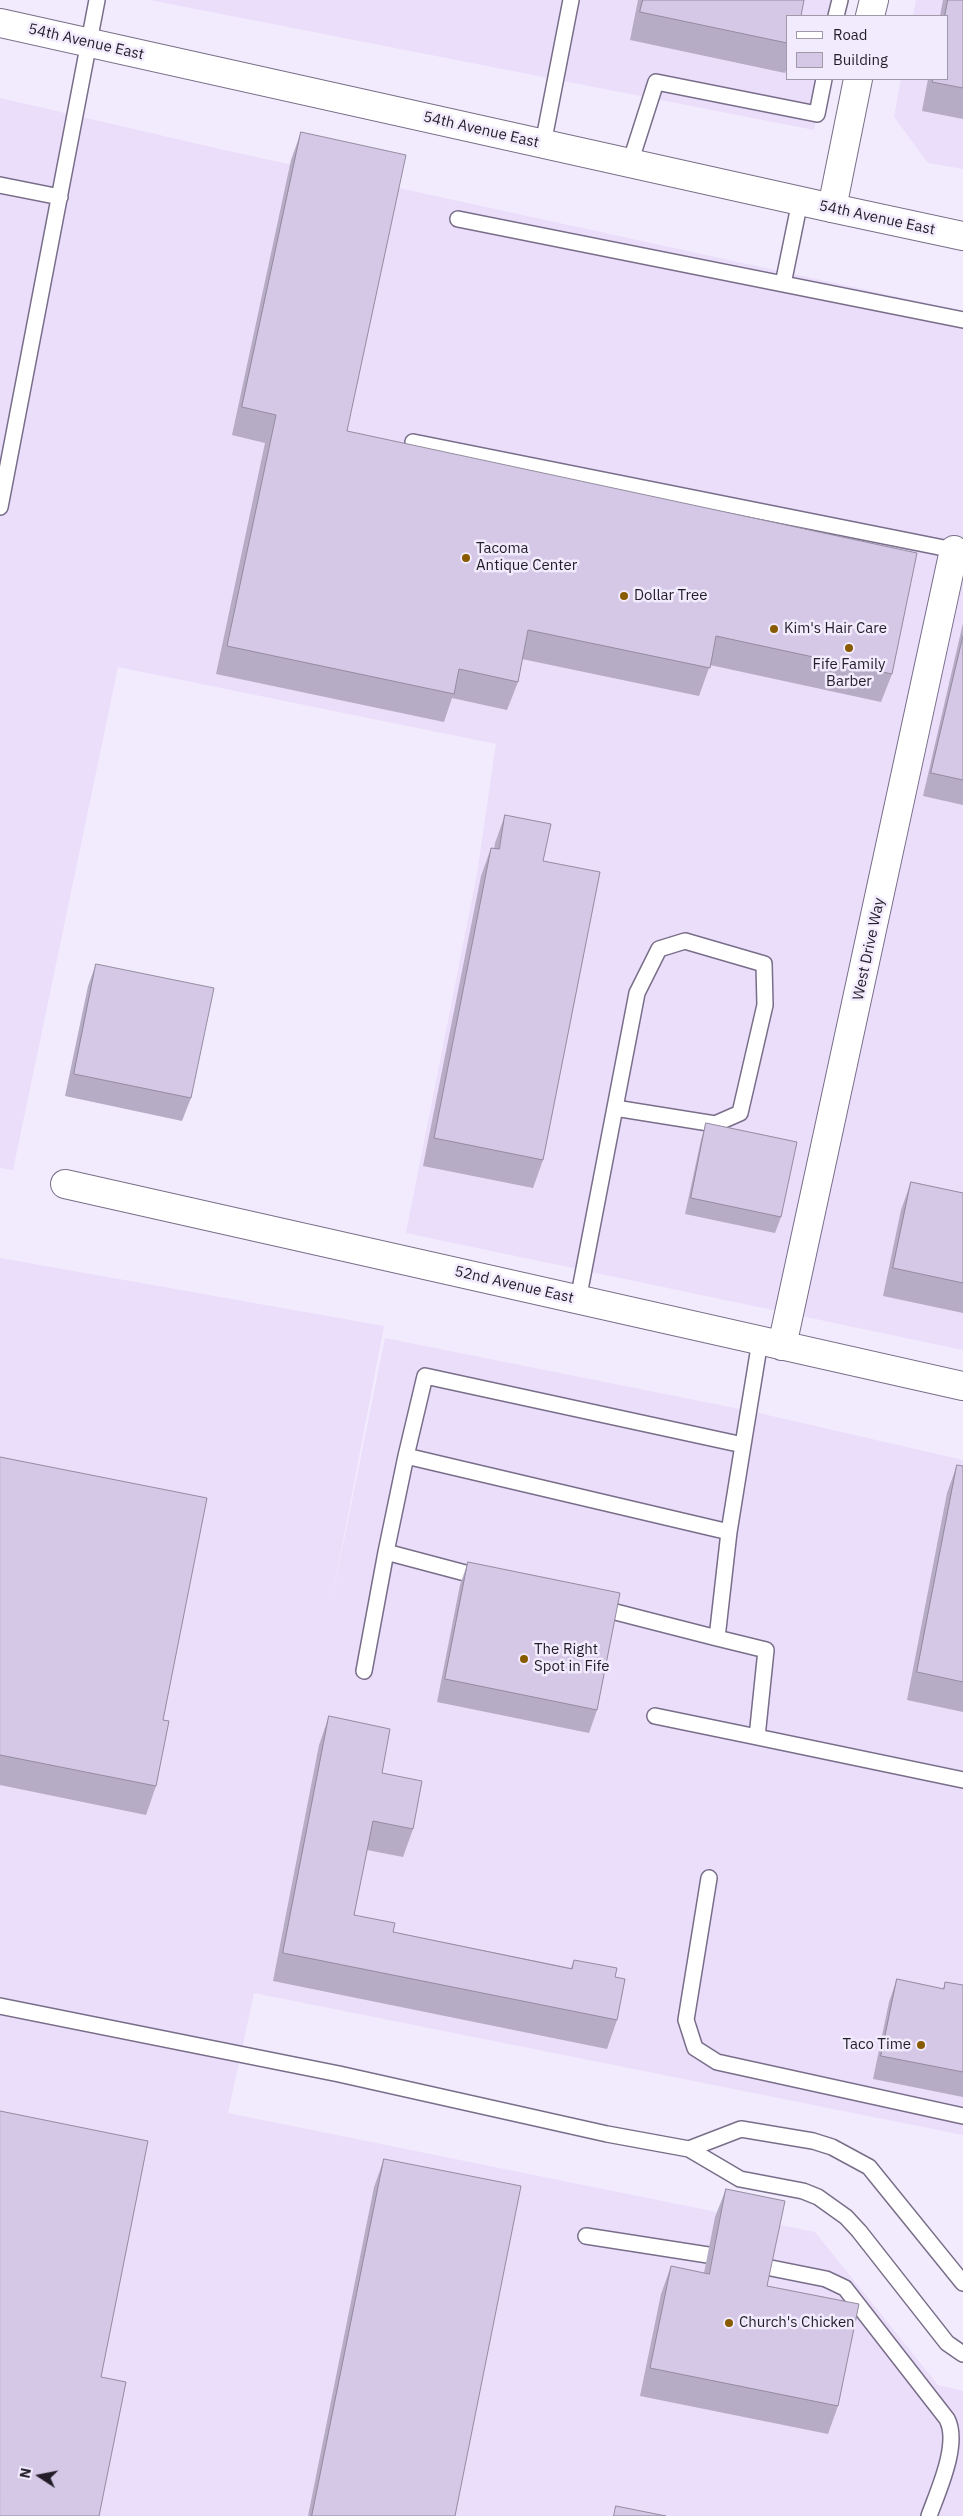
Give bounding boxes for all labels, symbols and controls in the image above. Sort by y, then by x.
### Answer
legend [786,15,948,80]
street label: 54th Avenue East [26,20,146,64]
text: Road [833,25,868,44]
text: Building [833,50,888,69]
street label: 54th Avenue East [421,108,541,152]
street label: 54th Avenue East [817,197,937,239]
place label: Tacoma Antique Center [476,540,577,575]
marker: Tacoma Antique Center [460,552,472,564]
place label: Dollar Tree [634,587,707,605]
marker: Dollar Tree [618,590,630,602]
place label: Kim's Hair Care [784,620,887,638]
marker: Kim's Hair Care [768,623,780,635]
marker: Fife Family Barber [843,642,855,654]
place label: Fife Family Barber [813,656,885,691]
street label: West Drive Way [849,896,889,1002]
street label: 52nd Avenue East [453,1263,575,1307]
place label: The Right Spot in Fife [534,1641,610,1676]
marker: The Right Spot in Fife [518,1653,530,1665]
place label: Taco Time [842,2036,911,2054]
marker: Taco Time [915,2039,927,2051]
place label: Church's Chicken [739,2314,855,2332]
marker: Church's Chicken [723,2317,735,2329]
north arrow [15,2451,65,2501]
text: N [15,2466,35,2480]

